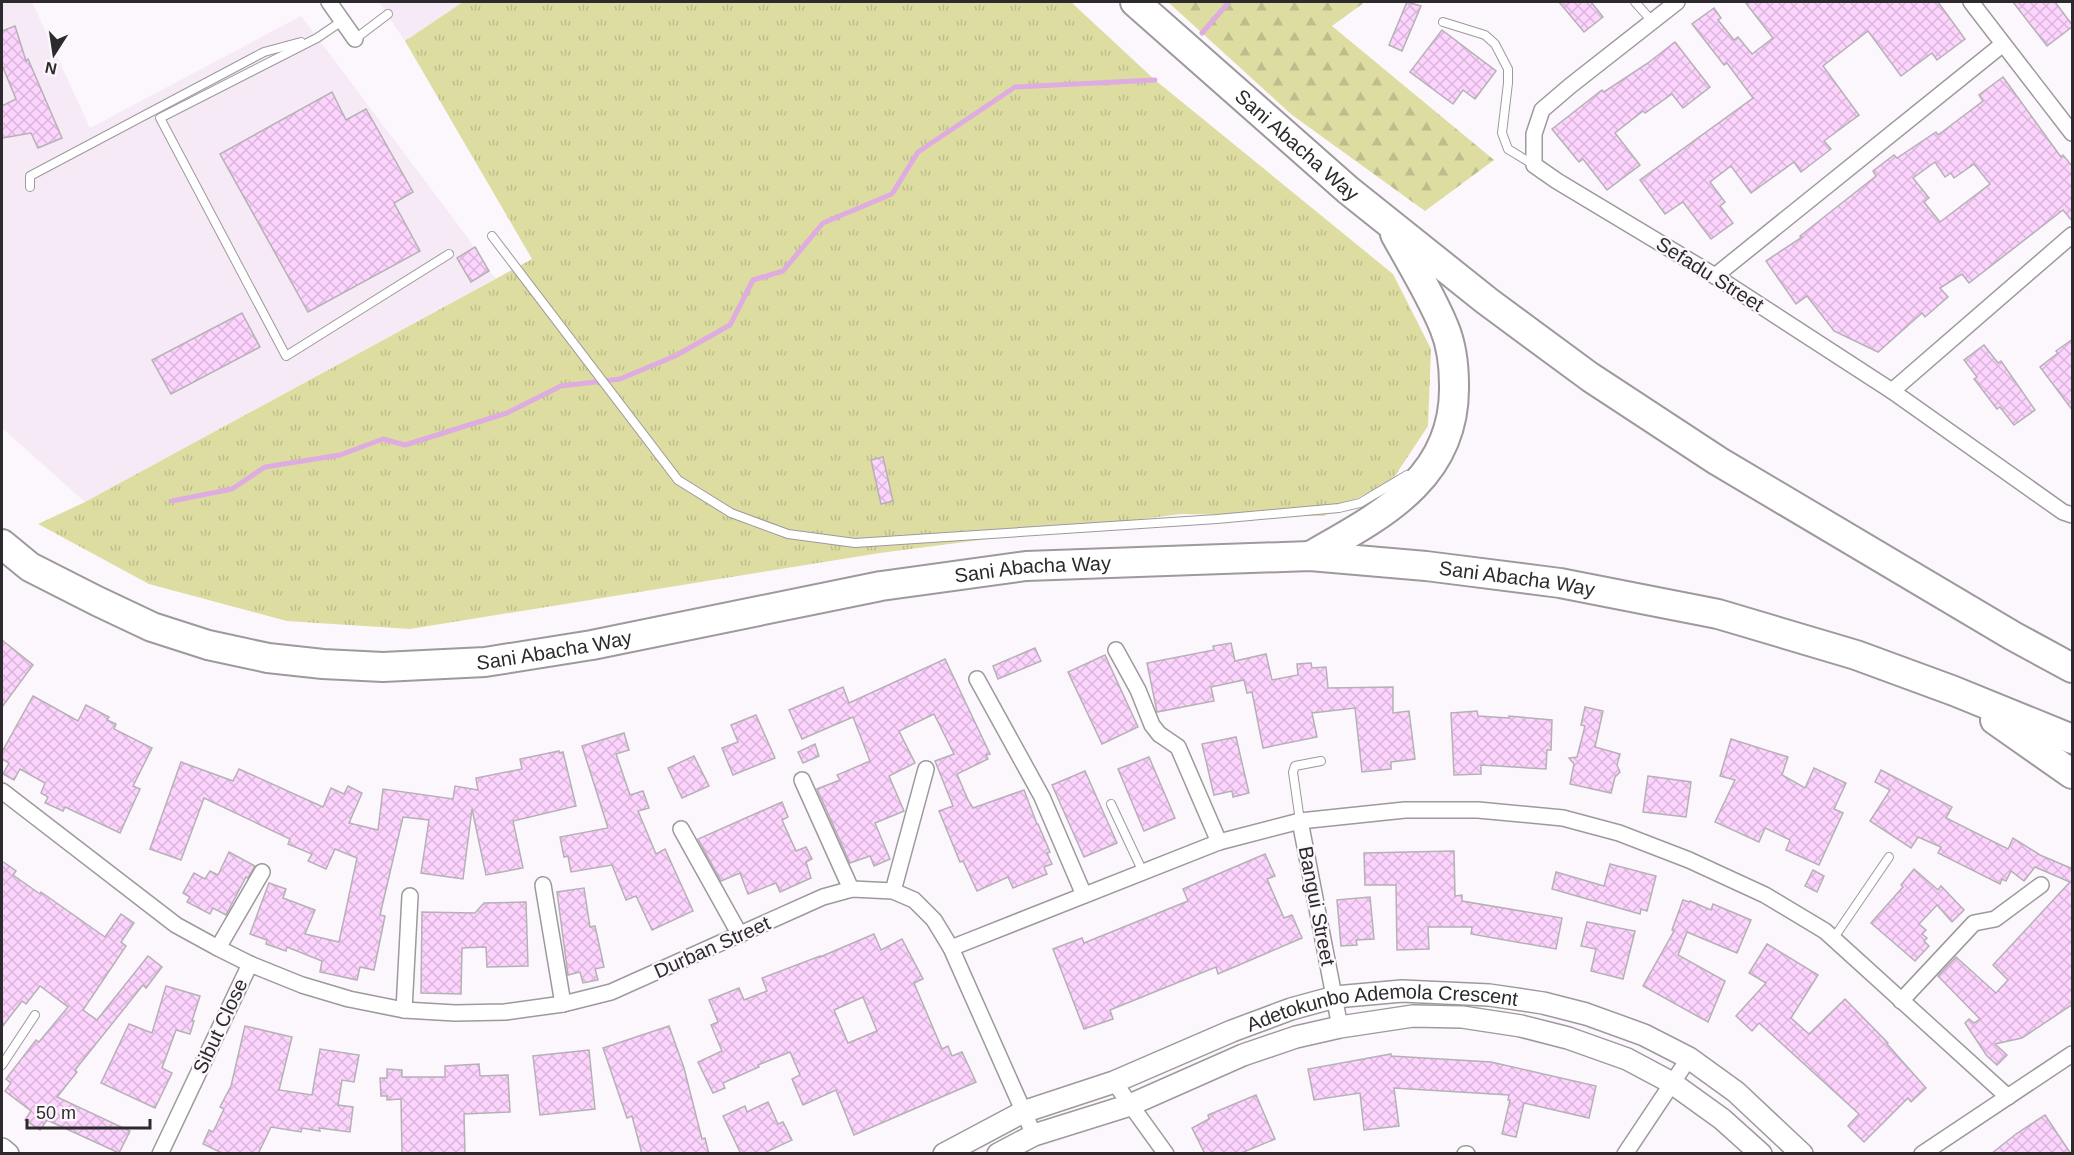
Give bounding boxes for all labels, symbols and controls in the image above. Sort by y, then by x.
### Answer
north arrow [24,24,84,84]
text: N [44,59,58,78]
street label: Sani Abacha Way [1231,85,1363,205]
street label: Sefadu Street [1652,232,1768,316]
street label: Sani Abacha Way [953,552,1111,587]
street label: Sani Abacha Way [1438,557,1597,601]
street label: Sani Abacha Way [476,626,634,673]
street label: Bangui Street [1295,844,1339,968]
street label: Durban Street [651,911,774,982]
street label: Sibut Close [188,975,252,1077]
street label: Adetokunbo Ademola Crescent [1243,980,1520,1036]
scale bar [27,1092,150,1130]
text: 50 m [36,1103,76,1123]

